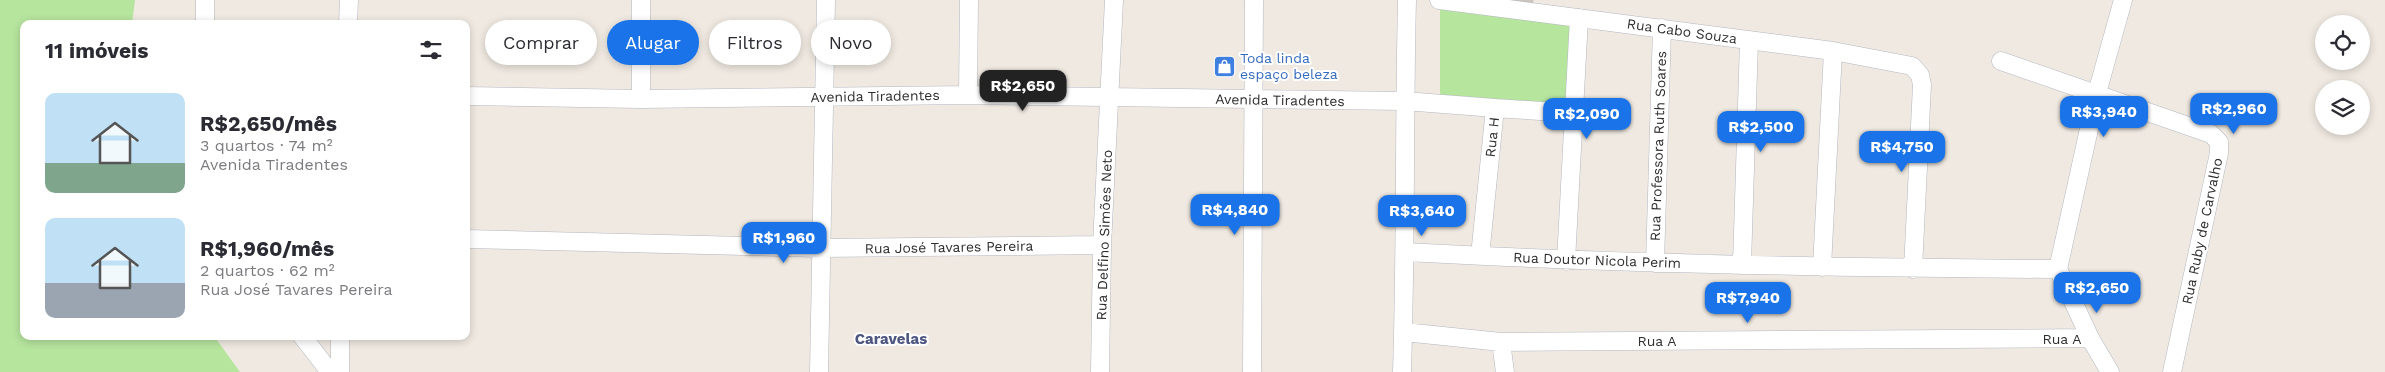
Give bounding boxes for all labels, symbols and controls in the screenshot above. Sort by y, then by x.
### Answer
street label: Rua Cabo Souza [1626,15,1738,47]
map controls [2315,15,2370,135]
button: locate [2315,15,2370,70]
chip: Comprar [485,20,597,65]
chip: Alugar [607,20,699,65]
chip: Filtros [709,20,801,65]
chip: Novo [811,20,891,65]
icon: filters [417,36,445,64]
text: 11 imóveis [45,38,148,63]
place label: Toda linda espaço beleza [1240,50,1338,82]
street label: Rua Professora Ruth Soares [1647,51,1669,241]
shop icon: Toda linda espaço beleza [1212,54,1236,78]
pin: R$2,650 [977,70,1069,112]
text: R$2,650 [991,76,1055,95]
button: layers [2315,80,2370,135]
street label: Avenida Tiradentes [810,87,940,105]
street label: Avenida Tiradentes [1215,91,1345,109]
pin: R$2,960 [2188,92,2280,135]
pin: R$3,940 [2058,96,2150,138]
pin: R$2,090 [1541,98,1633,140]
text: R$2,960 [2201,99,2267,118]
text: R$3,940 [2071,102,2137,121]
text: R$2,090 [1554,104,1620,123]
pin: R$2,500 [1715,110,1807,153]
text: R$2,650/mês [200,111,337,136]
icon: home [85,113,145,173]
street label: Rua H [1482,116,1502,158]
text: R$2,500 [1728,117,1794,136]
pin: R$4,750 [1856,130,1948,173]
text: 3 quartos · 74 m² [200,136,333,155]
text: R$4,750 [1870,137,1934,156]
street label: Rua Delfino Simões Neto [1093,149,1115,321]
text: Avenida Tiradentes [200,155,348,174]
street label: Rua Ruby de Carvalho [2179,156,2225,306]
pin: R$4,840 [1189,194,1281,236]
pin: R$3,640 [1376,194,1468,237]
text: R$4,840 [1202,200,1268,219]
text: R$3,640 [1389,201,1455,220]
pin: R$1,960 [738,222,830,264]
text: R$1,960 [753,228,815,247]
text: R$1,960/mês [200,236,334,261]
icon: home [85,238,145,298]
street label: Rua José Tavares Pereira [865,238,1033,256]
street label: Rua Doutor Nicola Perim [1513,249,1681,271]
text: 2 quartos · 62 m² [200,261,335,280]
pin: R$2,650 [2051,272,2143,314]
text: R$2,650 [2065,278,2129,297]
text: Rua José Tavares Pereira [200,280,393,299]
pin: R$7,940 [1702,282,1794,324]
text: R$7,940 [1716,288,1780,307]
district label: Caravelas [855,330,927,348]
street label: Rua A [2043,331,2081,347]
street label: Rua A [1638,333,1676,349]

